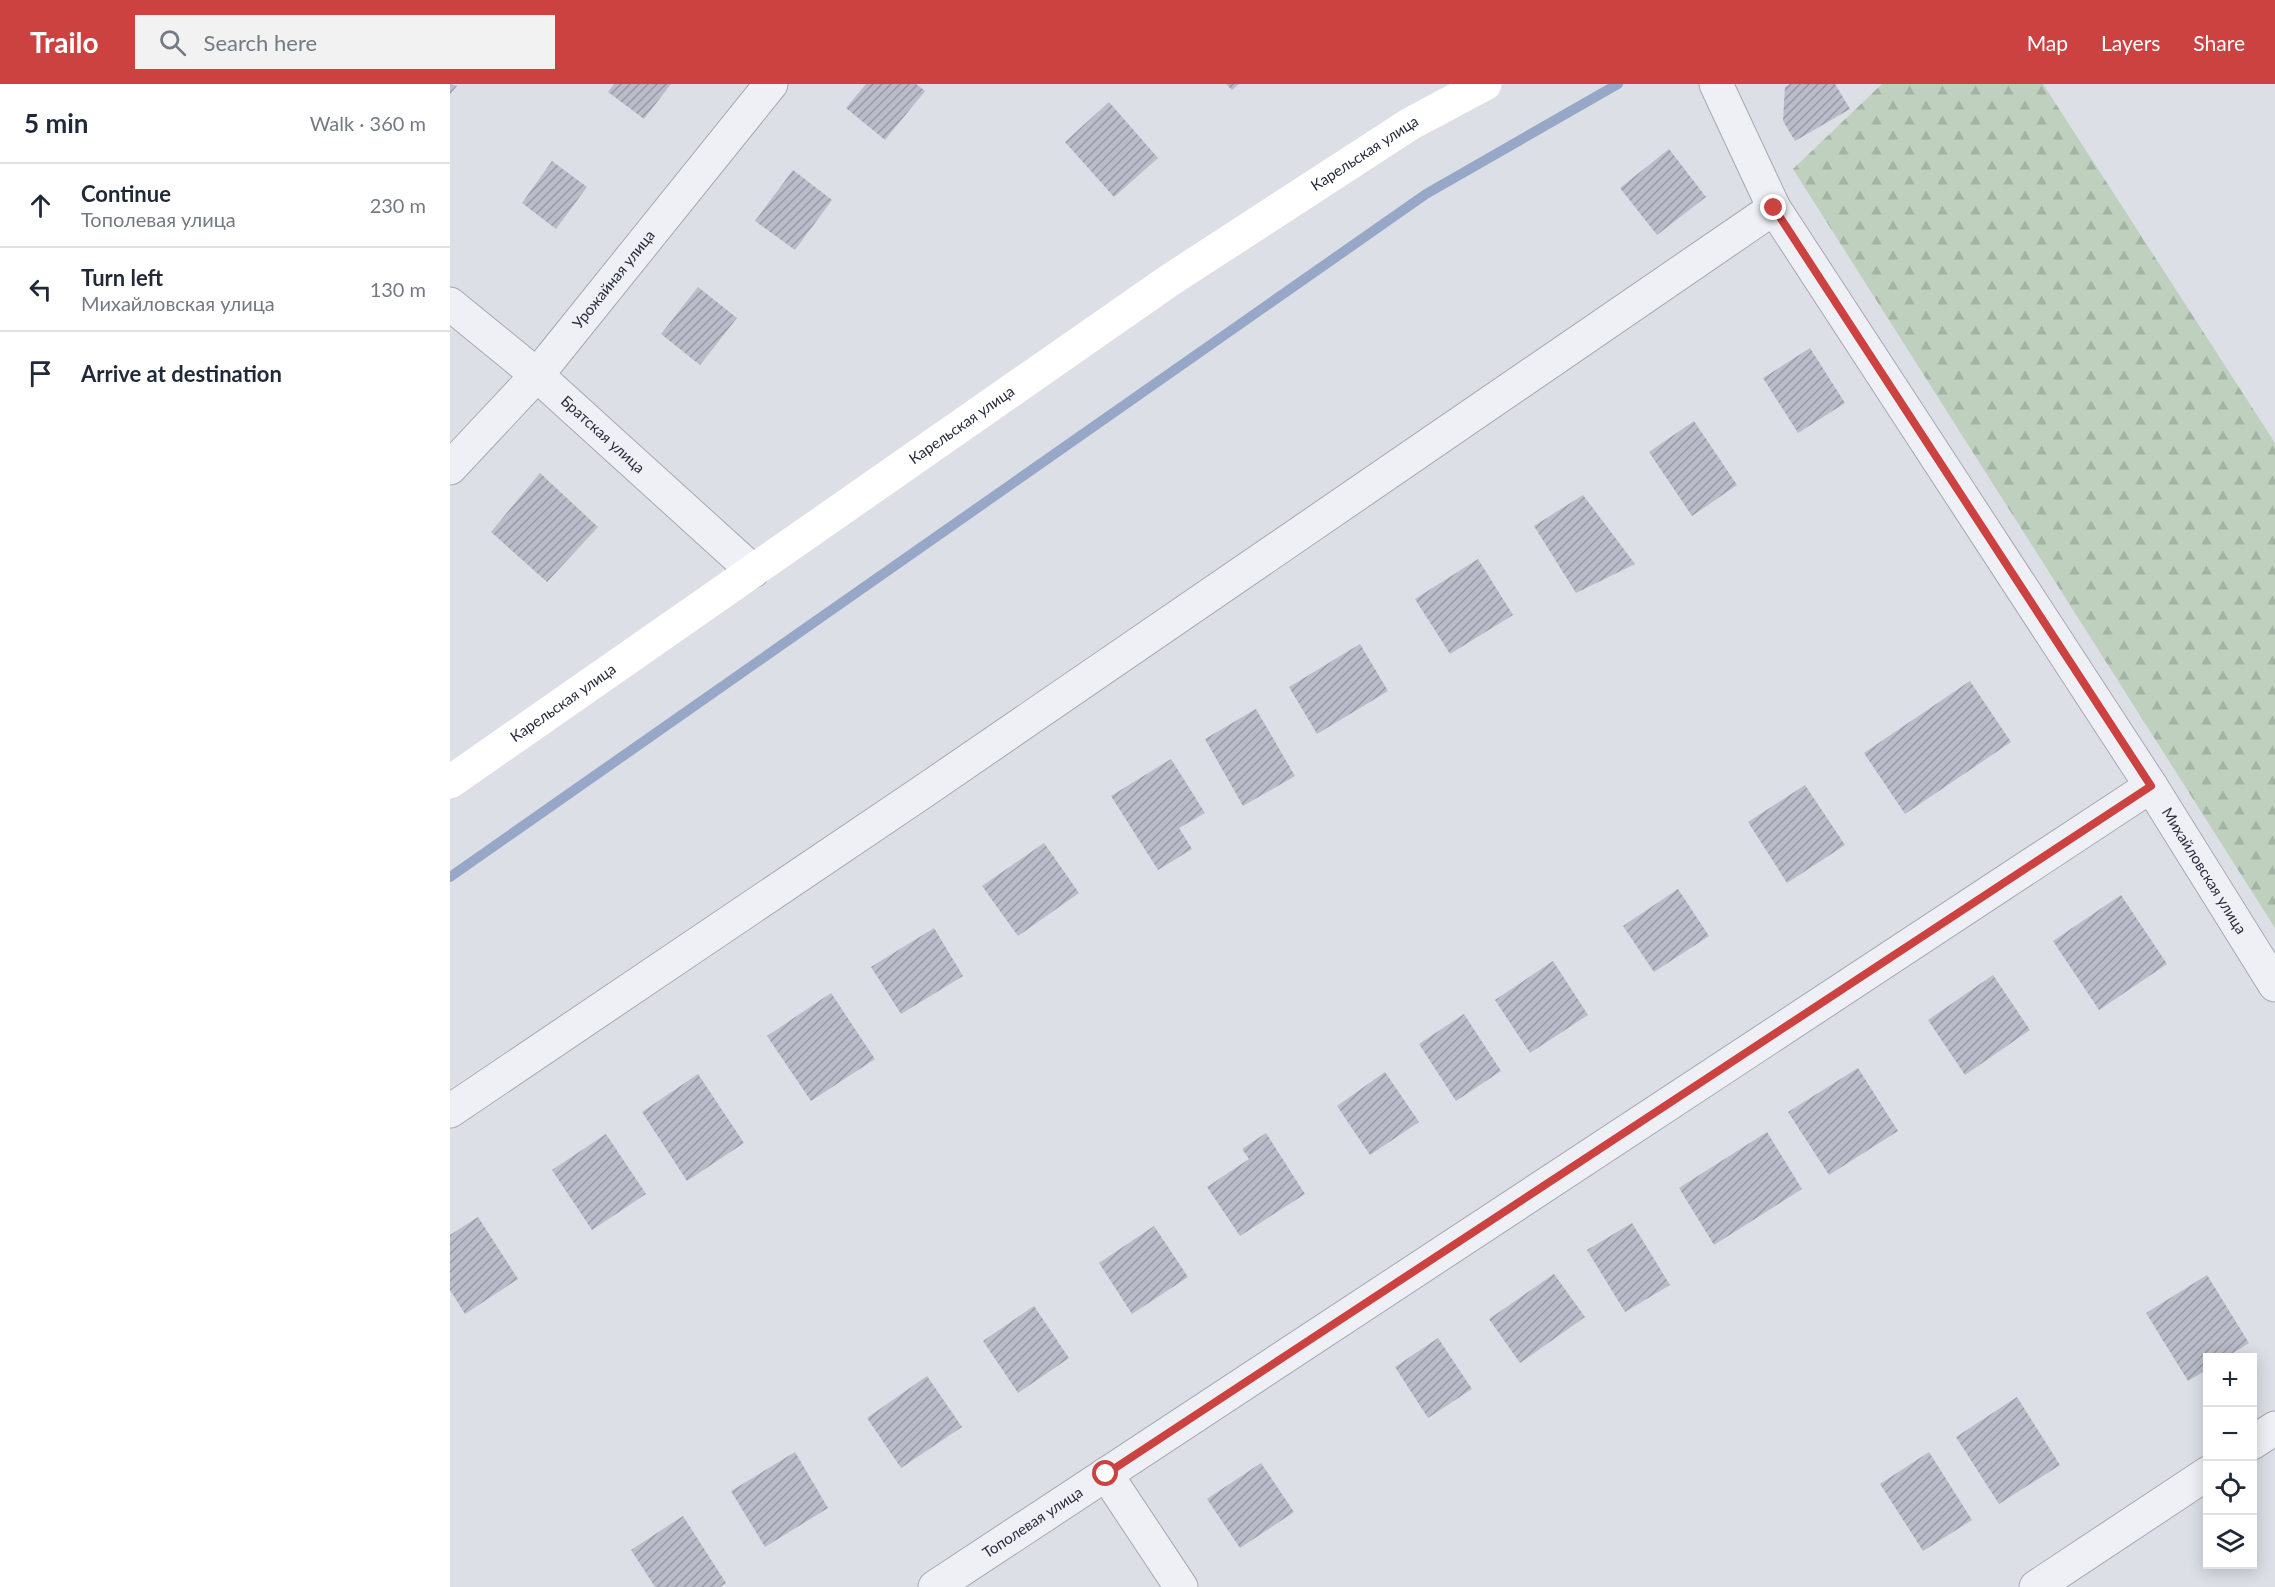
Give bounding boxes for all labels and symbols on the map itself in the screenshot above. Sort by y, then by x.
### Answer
street label: Карельская улица [1307,111,1421,194]
route end [1760,194,1786,220]
street label: Урожайная улица [568,226,658,332]
street label: Карельская улица [905,381,1017,467]
street label: Братская улица [558,391,649,476]
street label: Карельская улица [506,659,619,745]
street label: Михайловская улица [2159,804,2251,937]
route start [1092,1460,1118,1486]
street label: Тополевая улица [979,1482,1086,1561]

